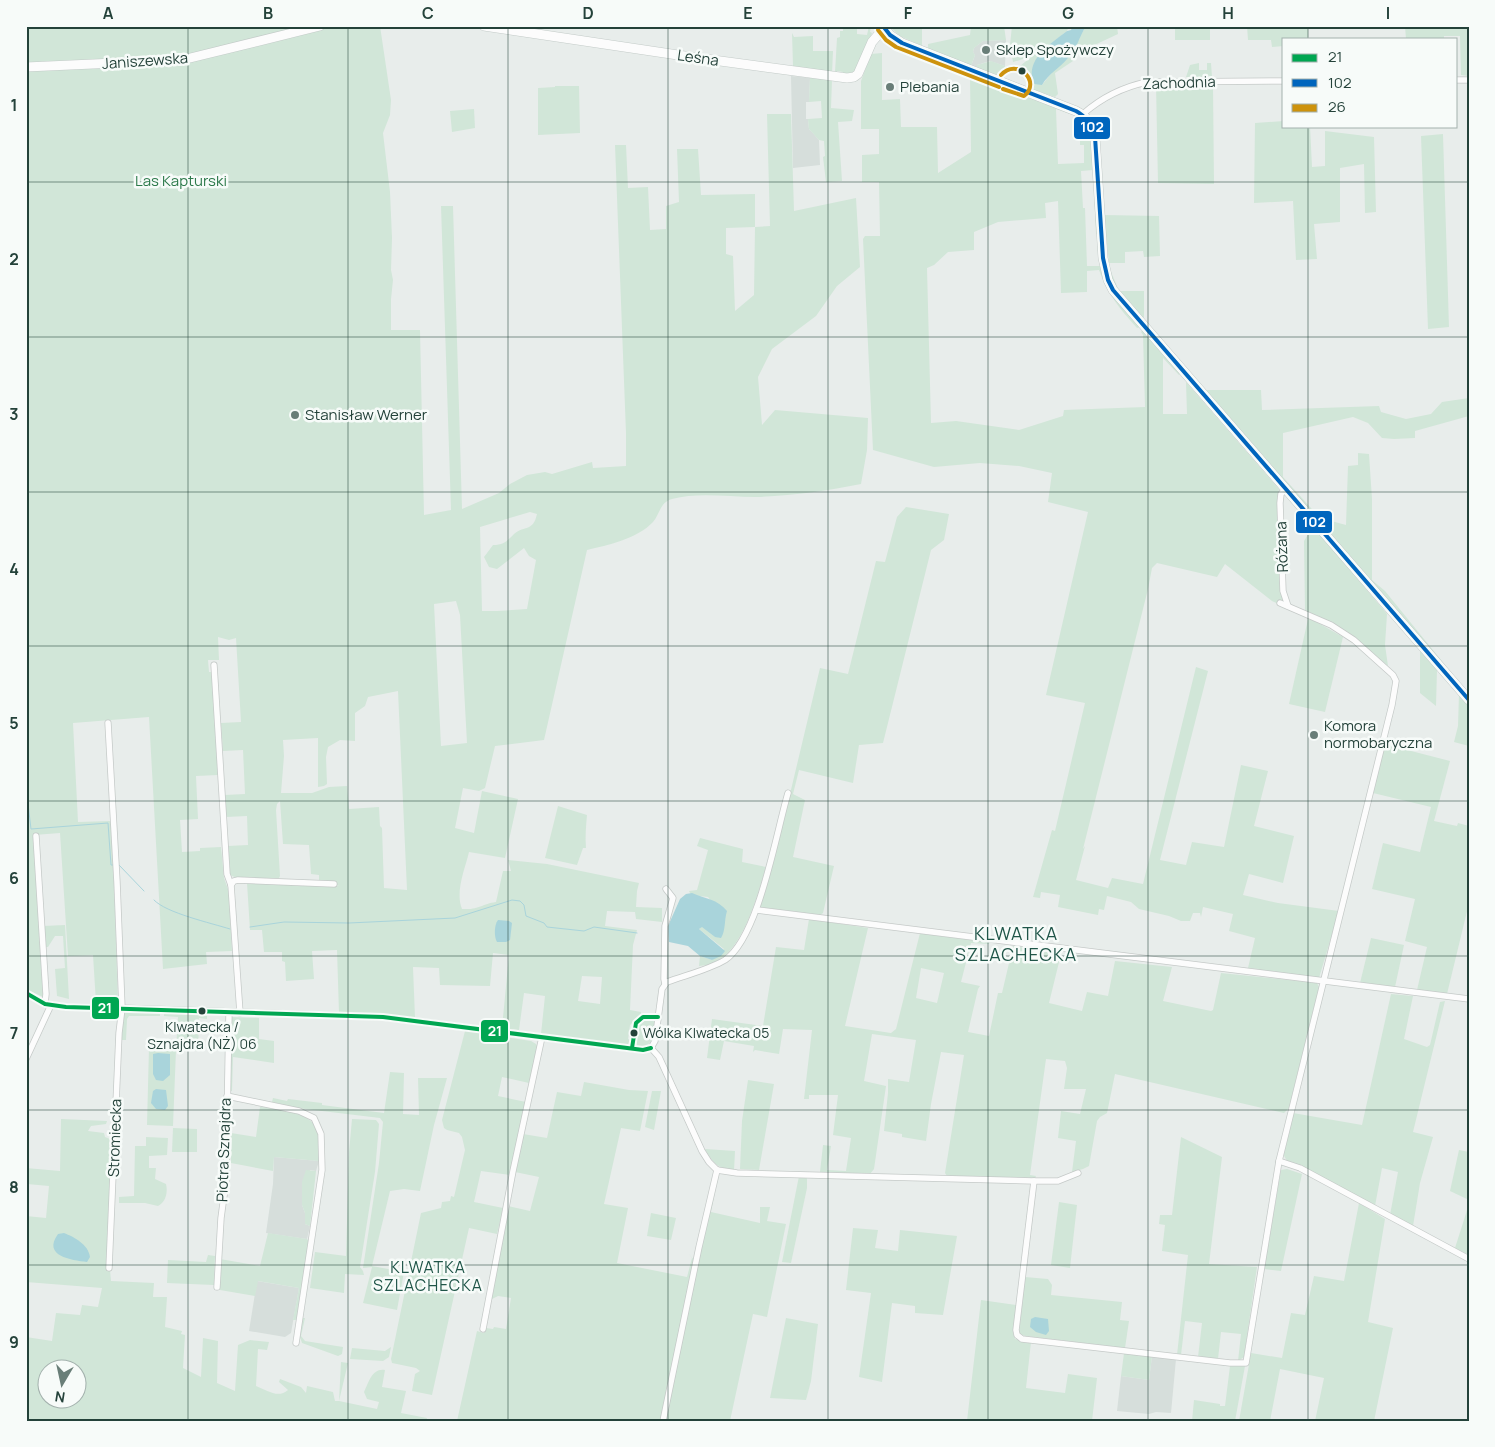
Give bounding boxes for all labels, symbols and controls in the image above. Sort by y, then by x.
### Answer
text: A [103,2,114,24]
text: B [263,2,273,24]
text: C [422,2,434,24]
text: D [582,2,594,24]
text: E [743,2,753,24]
text: F [904,2,913,24]
text: G [1062,2,1074,24]
text: H [1222,2,1234,24]
text: I [1386,2,1390,24]
legend [1282,38,1458,128]
place label: Sklep Spożywczy [996,39,1114,60]
street label: Leśna [676,44,720,71]
marker: Sklep Spożywczy [980,44,992,56]
text: 21 [1328,46,1342,67]
street label: Janiszewska [101,47,189,74]
unlabelled marker [1017,66,1027,76]
street label: Zachodnia [1142,71,1216,94]
text: 102 [1328,72,1352,93]
place label: Plebania [900,76,959,97]
marker: Plebania [884,81,896,93]
text: 1 [10,94,18,116]
text: 26 [1328,96,1346,117]
line badge: 102 [1073,116,1111,140]
text: 102 [1080,117,1104,136]
park label: Las Kapturski [135,170,227,191]
text: 2 [9,248,19,270]
text: 3 [9,403,19,425]
place label: Stanisław Werner [305,404,428,425]
marker: Stanisław Werner [289,409,301,421]
line badge: 102 [1295,510,1333,534]
text: 102 [1302,512,1326,531]
street label: Różana [1270,521,1293,573]
text: 4 [9,558,19,580]
text: 5 [9,712,19,734]
place label: Komora normobaryczna [1324,715,1432,753]
marker: Komora normobaryczna [1308,729,1320,741]
text: 6 [9,867,19,889]
district label: KLWATKA SZLACHECKA [955,921,1077,966]
line badge: 21 [91,996,120,1020]
text: 21 [98,998,112,1017]
marker: Klwatecka / Sznajdra (NŻ) 06 [197,1006,207,1016]
place label: Klwatecka / Sznajdra (NŻ) 06 [147,1017,257,1053]
line badge: 21 [480,1019,509,1043]
text: 21 [488,1021,502,1040]
text: 7 [10,1022,18,1044]
place label: Wólka Klwatecka 05 [643,1023,769,1042]
marker: Wólka Klwatecka 05 [629,1028,639,1038]
street label: Piotra Sznajdra [211,1097,236,1203]
street label: Stromiecka [103,1098,126,1178]
text: 8 [9,1176,19,1198]
district label: KLWATKA SZLACHECKA [373,1256,483,1296]
text: 9 [9,1331,19,1353]
north arrow [38,1360,88,1410]
text: N [53,1387,66,1408]

